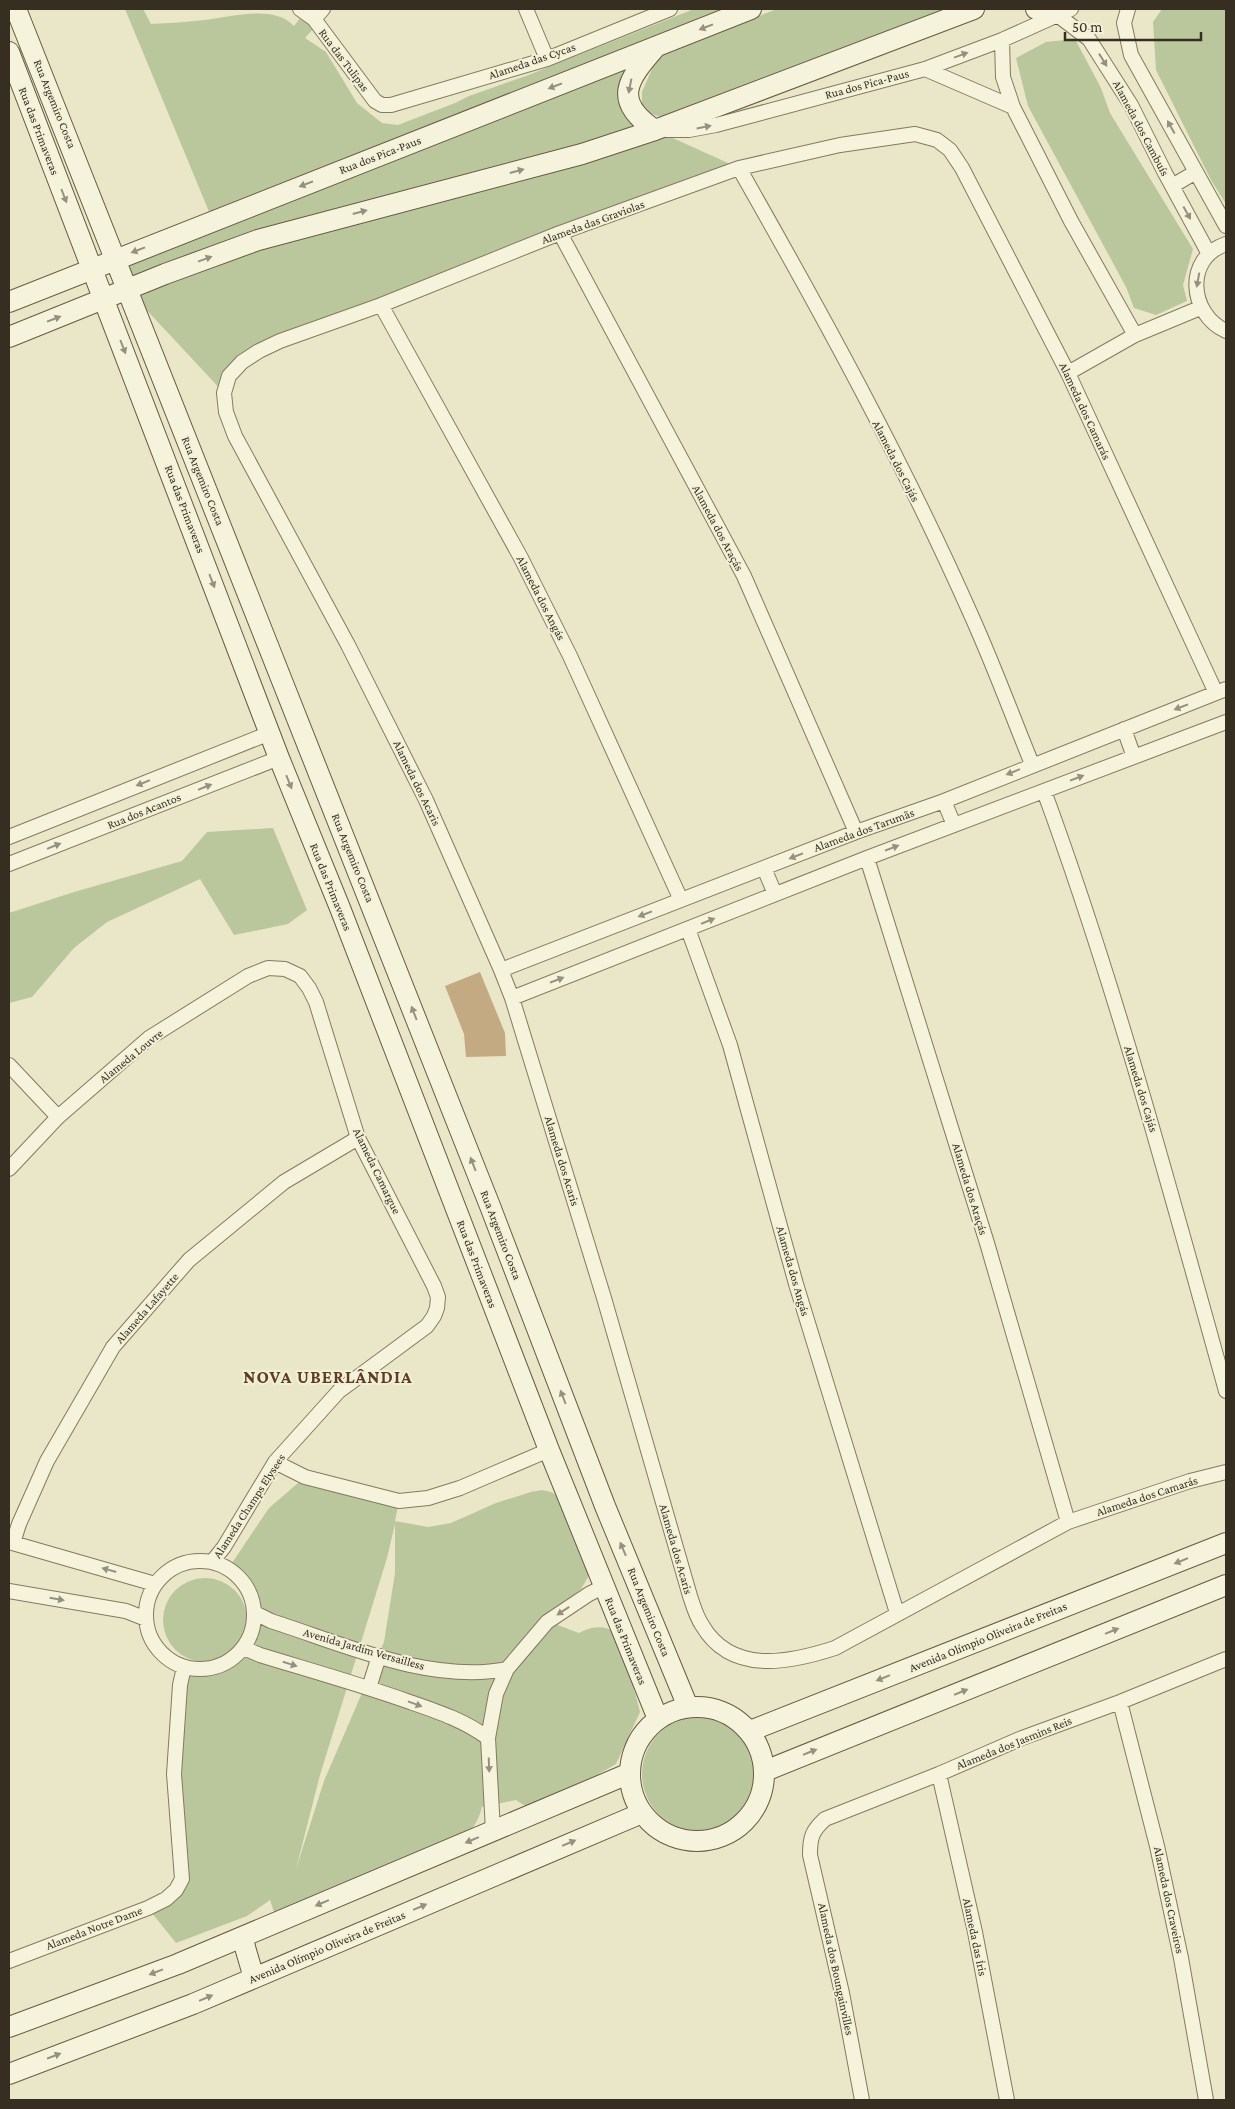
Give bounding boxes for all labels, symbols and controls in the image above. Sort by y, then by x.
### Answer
scale bar [1065,10,1201,42]
text: 50 m [1072,19,1102,35]
one-way arrow [699,23,713,31]
street label: Rua das Tulipas [316,26,372,94]
street label: Alameda das Cycas [487,39,578,82]
one-way arrow [954,51,968,59]
one-way arrow [1098,54,1107,67]
street label: Rua Argemiro Costa [31,57,79,151]
street label: Rua dos Pica-Paus [823,66,911,102]
one-way arrow [626,78,634,93]
street label: Alameda dos Cambuís [1110,78,1172,179]
one-way arrow [547,83,562,90]
street label: Rua das Primaveras [16,85,62,177]
one-way arrow [1167,119,1175,134]
one-way arrow [696,123,711,131]
street label: Rua dos Pica-Paus [337,133,423,177]
one-way arrow [510,166,525,174]
one-way arrow [298,180,313,188]
one-way arrow [60,189,68,204]
street label: Alameda das Graviolas [540,197,647,247]
one-way arrow [1183,206,1191,221]
one-way arrow [353,208,368,216]
one-way arrow [130,246,145,254]
one-way arrow [198,255,213,263]
one-way arrow [1193,272,1201,288]
one-way arrow [47,315,61,323]
one-way arrow [119,340,127,355]
street label: Alameda dos Camarás [1056,360,1114,462]
street label: Alameda dos Cajás [869,418,923,504]
street label: Rua Argemiro Costa [179,434,227,528]
street label: Rua das Primaveras [162,463,208,555]
street label: Alameda dos Araçás [689,483,747,574]
street label: Alameda dos Angás [514,553,568,643]
one-way arrow [208,574,216,589]
one-way arrow [1174,703,1188,711]
street label: Alameda dos Acaris [390,738,444,828]
one-way arrow [1006,769,1020,777]
one-way arrow [286,774,293,789]
one-way arrow [1070,774,1085,782]
one-way arrow [136,780,151,787]
one-way arrow [198,782,212,790]
street label: Rua dos Acantos [105,790,183,832]
street label: Alameda dos Tarumãs [812,805,916,855]
street label: Rua Argemiro Costa [329,811,377,905]
street label: Rua das Primaveras [307,841,355,933]
one-way arrow [47,842,62,850]
one-way arrow [885,844,900,852]
one-way arrow [789,852,803,860]
one-way arrow [638,911,652,919]
one-way arrow [701,917,716,924]
one-way arrow [550,976,564,984]
one-way arrow [410,1005,418,1020]
street label: Alameda Louvre [96,1026,166,1086]
street label: Alameda dos Cajás [1121,1044,1161,1134]
street label: Alameda dos Acaris [542,1114,582,1208]
street label: Alameda Camargue [350,1126,404,1216]
street label: Alameda dos Araçás [949,1141,991,1237]
one-way arrow [469,1156,477,1171]
street label: Rua Argemiro Costa [477,1188,525,1282]
street label: Rua das Primaveras [454,1218,500,1310]
street label: Alameda dos Angás [773,1224,813,1318]
street label: Alameda Lafayette [113,1270,181,1346]
district label: NOVA UBERLÂNDIA [243,1367,413,1387]
one-way arrow [559,1390,566,1405]
street label: Alameda Champs Elysees [210,1451,288,1561]
street label: Alameda dos Camarás [1094,1473,1200,1519]
street label: Alameda dos Acaris [656,1502,696,1596]
one-way arrow [618,1542,626,1556]
one-way arrow [1174,1557,1188,1565]
street label: Rua Argemiro Costa [625,1565,673,1659]
one-way arrow [101,1566,116,1574]
street label: Rua das Primaveras [602,1595,650,1687]
one-way arrow [49,1596,65,1604]
street label: Avenida Olímpio Oliveira de Freitas [907,1599,1069,1675]
one-way arrow [556,1606,570,1616]
street label: Avenida Jardim Versailless [302,1625,427,1673]
one-way arrow [1105,1627,1120,1635]
one-way arrow [282,1661,297,1668]
one-way arrow [875,1674,890,1682]
one-way arrow [954,1687,968,1695]
one-way arrow [407,1701,422,1708]
street label: Alameda dos Jasmins Reis [954,1713,1074,1773]
one-way arrow [803,1748,818,1756]
one-way arrow [485,1757,493,1773]
one-way arrow [465,1837,479,1845]
one-way arrow [562,1839,576,1847]
street label: Alameda dos Craveiros [1151,1845,1187,1955]
street label: Alameda das Íris [960,1897,990,1977]
one-way arrow [314,1899,329,1907]
street label: Alameda dos Boungainvilles [815,1902,857,2037]
street label: Alameda Notre Dame [44,1903,144,1953]
one-way arrow [413,1903,427,1911]
street label: Avenida Olímpio Oliveira de Freitas [247,1907,408,1986]
one-way arrow [148,1968,163,1976]
one-way arrow [199,1994,213,2002]
one-way arrow [47,2052,62,2060]

